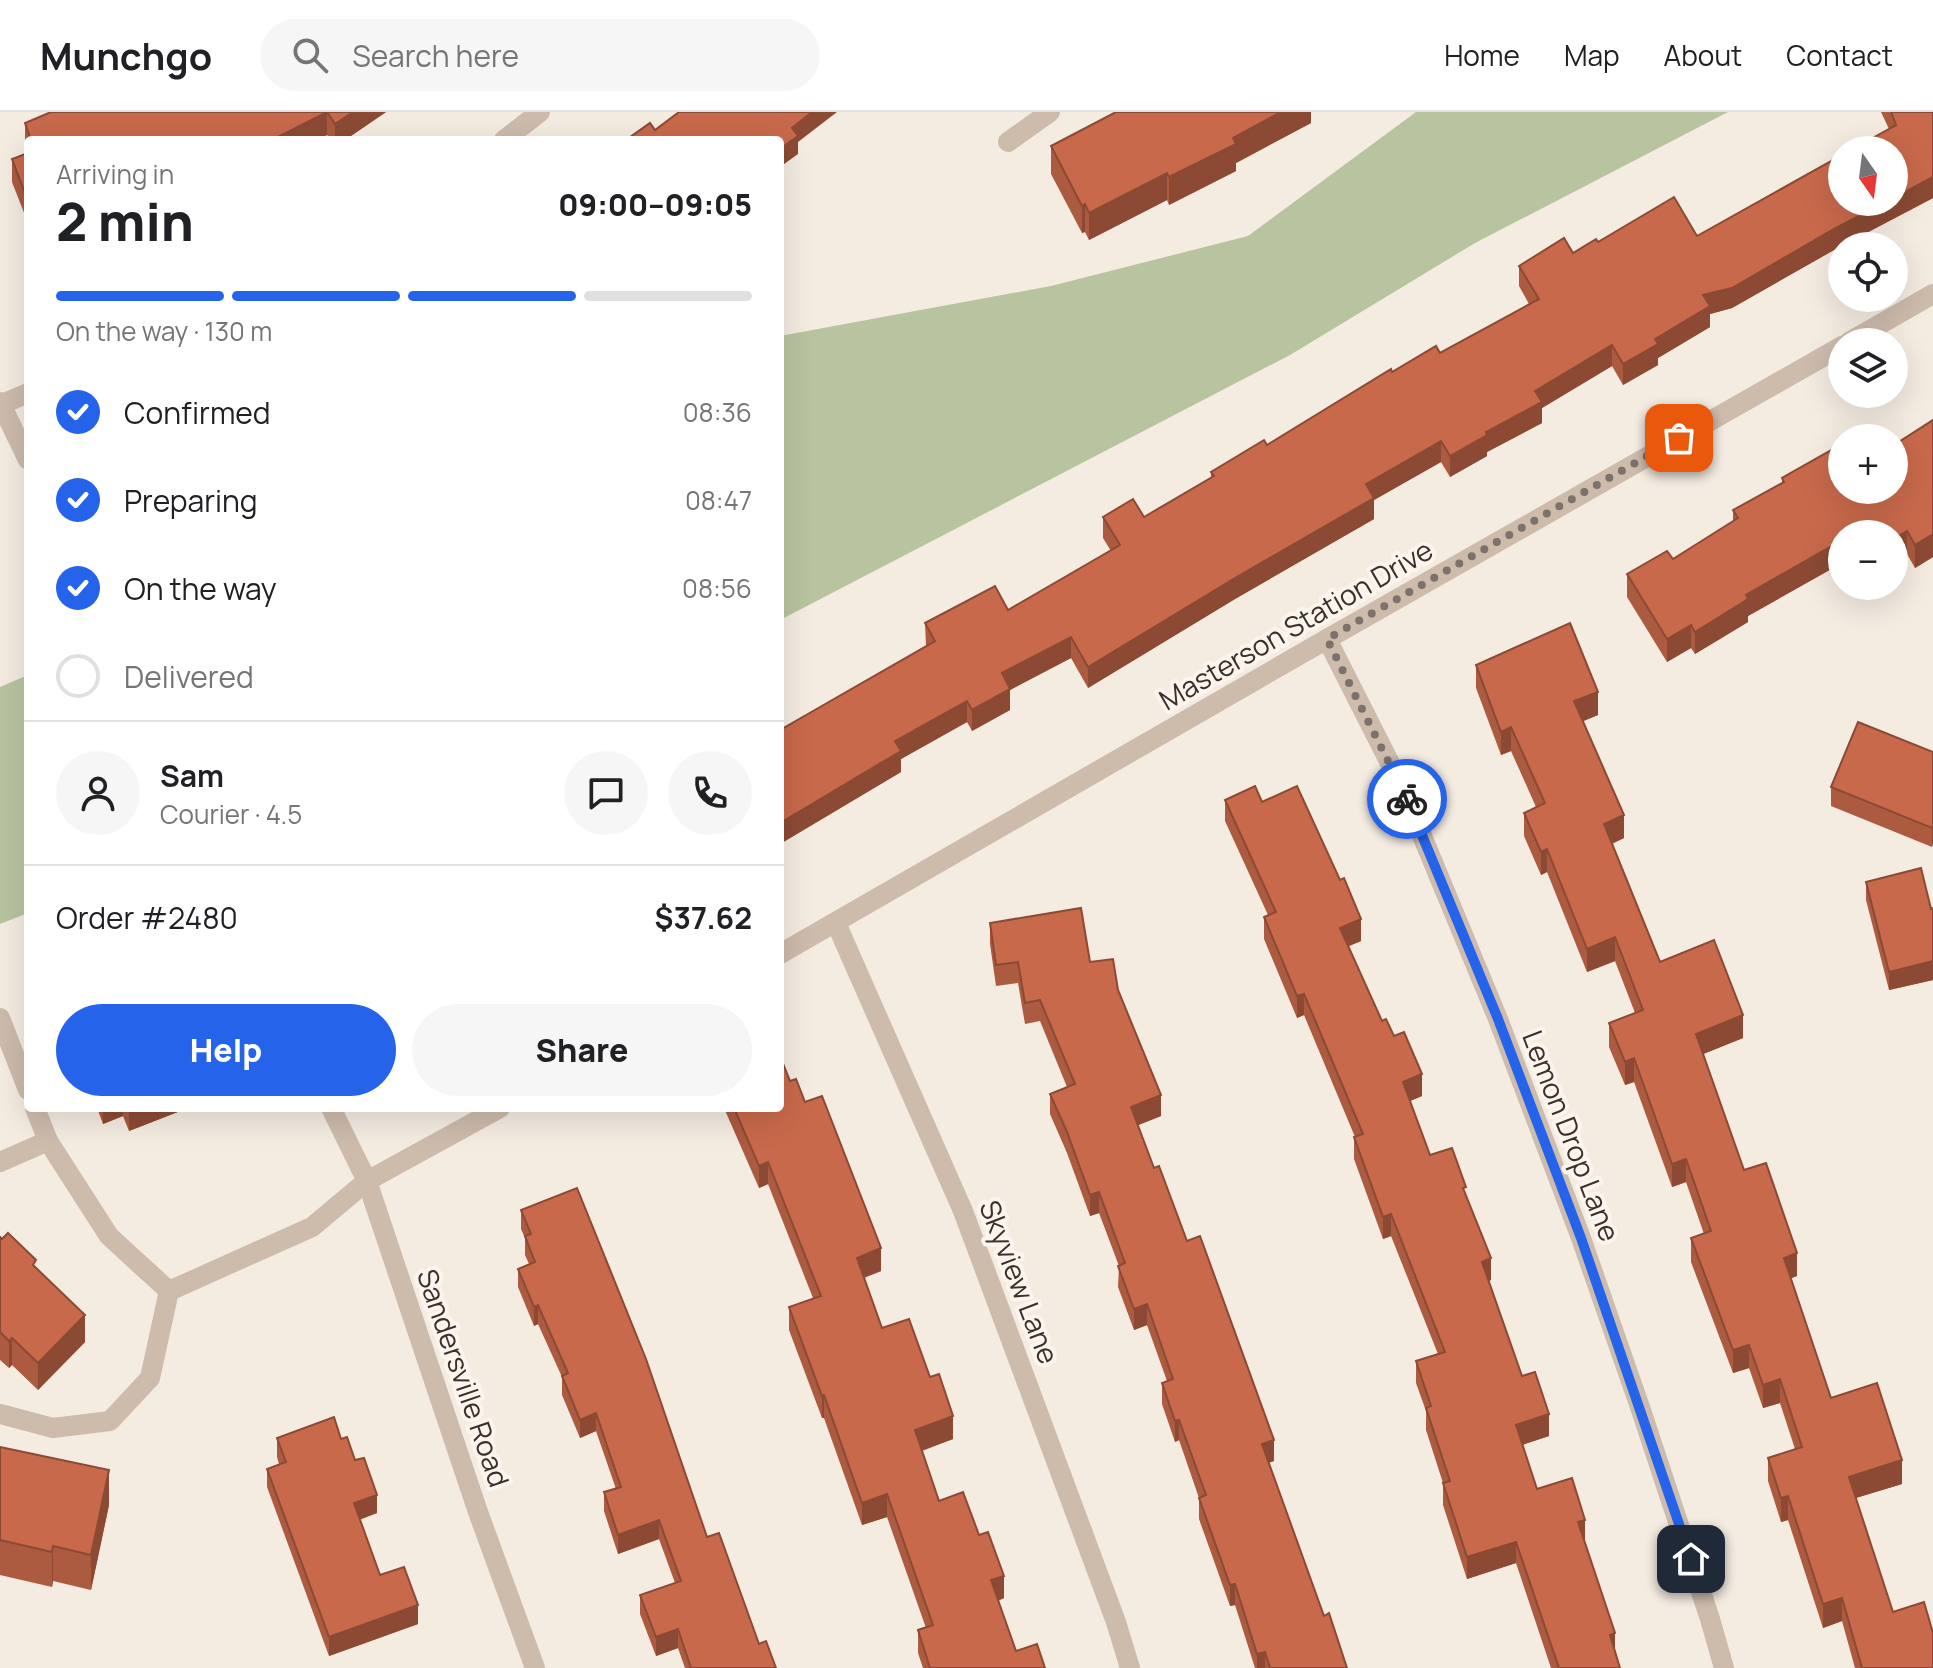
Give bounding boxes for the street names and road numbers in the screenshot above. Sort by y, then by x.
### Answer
street label: Masterson Station Drive [1152,530,1439,718]
street label: Lemon Drop Lane [1514,1025,1630,1246]
street label: Skyview Lane [971,1194,1069,1369]
street label: Sandersville Road [409,1264,519,1492]

